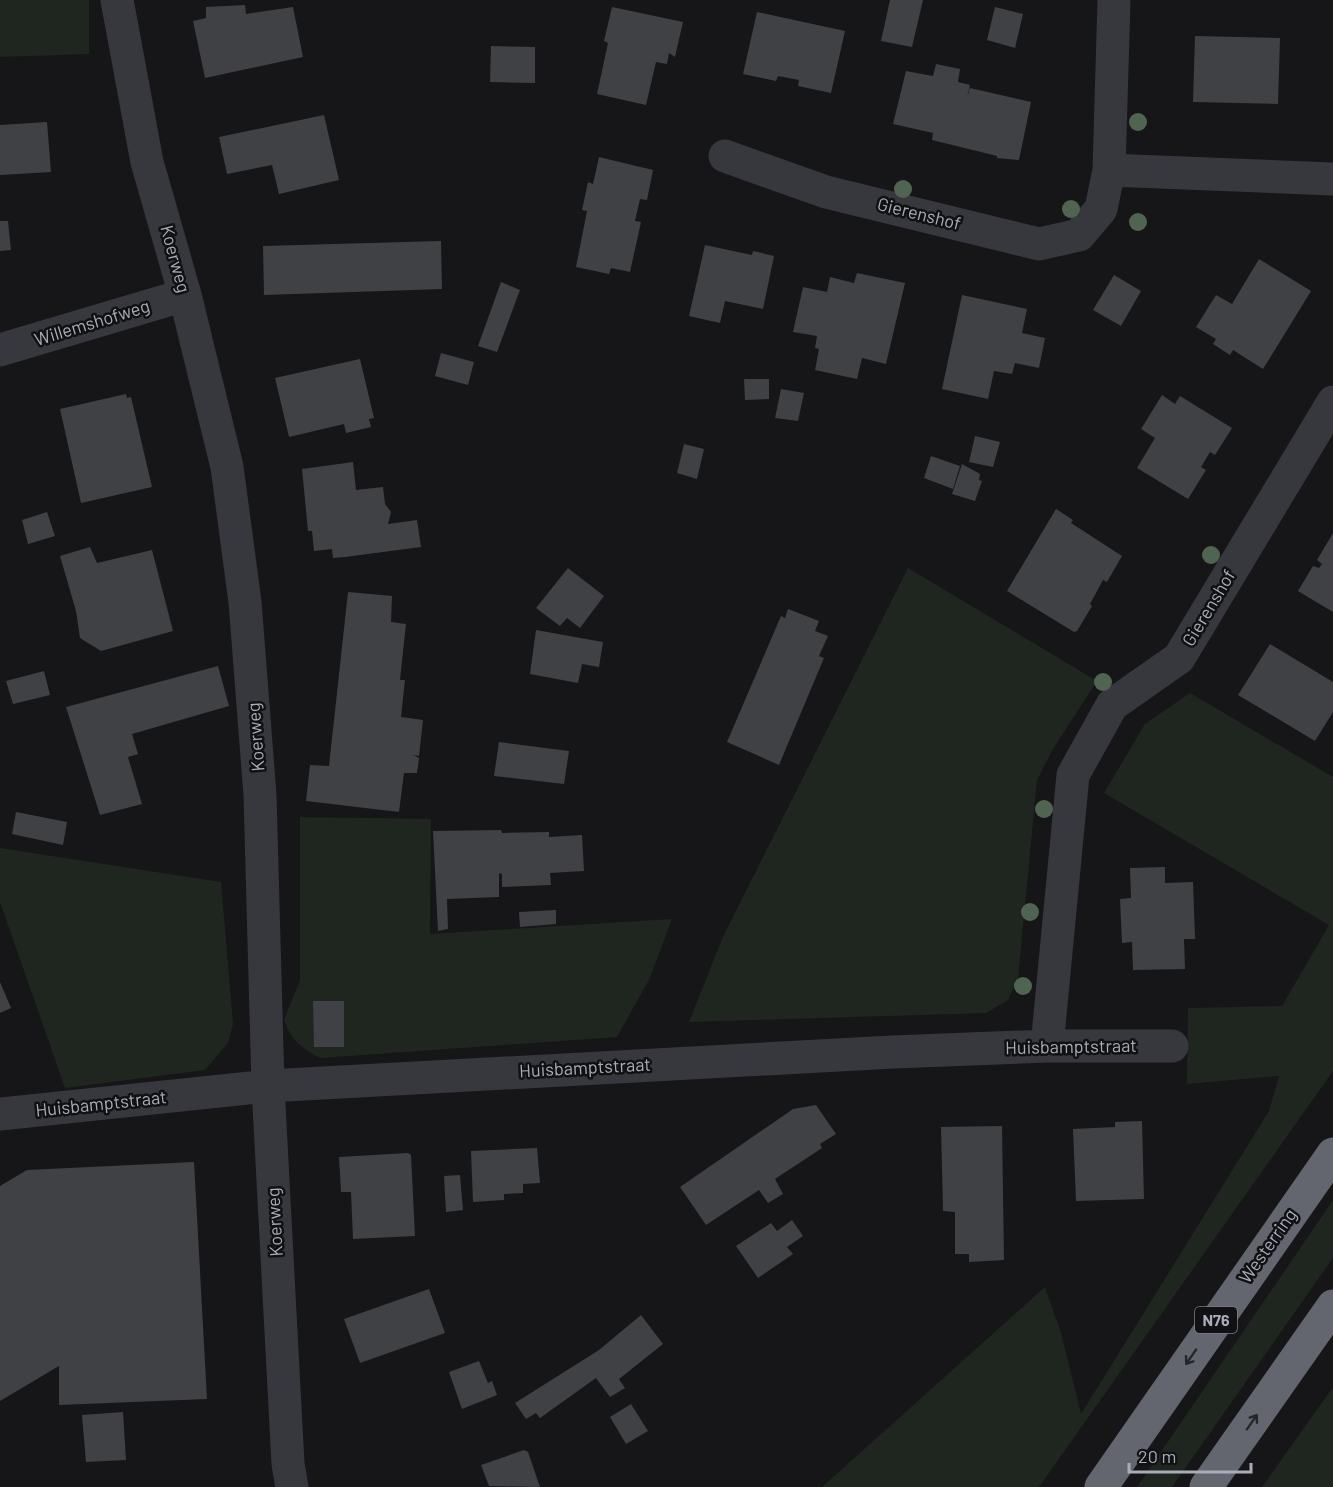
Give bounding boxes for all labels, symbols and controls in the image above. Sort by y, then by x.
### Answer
street label: Gierenshof [875,192,963,234]
street label: Koerweg [156,223,196,295]
street label: Willemshofweg [31,294,152,350]
street label: Gierenshof [1177,565,1240,650]
street label: Koerweg [242,702,268,772]
street label: Huisbamptstraat [1005,1034,1137,1058]
street label: Huisbamptstraat [519,1053,651,1081]
street label: Huisbamptstraat [34,1085,168,1121]
street label: Koerweg [261,1187,287,1257]
street label: Westerring [1234,1204,1301,1287]
road number: N76 [1195,1307,1237,1333]
one-way arrow [1185,1348,1197,1364]
one-way arrow [1246,1414,1258,1431]
scale bar [1129,1436,1250,1474]
text: 20 m [1138,1445,1176,1467]

